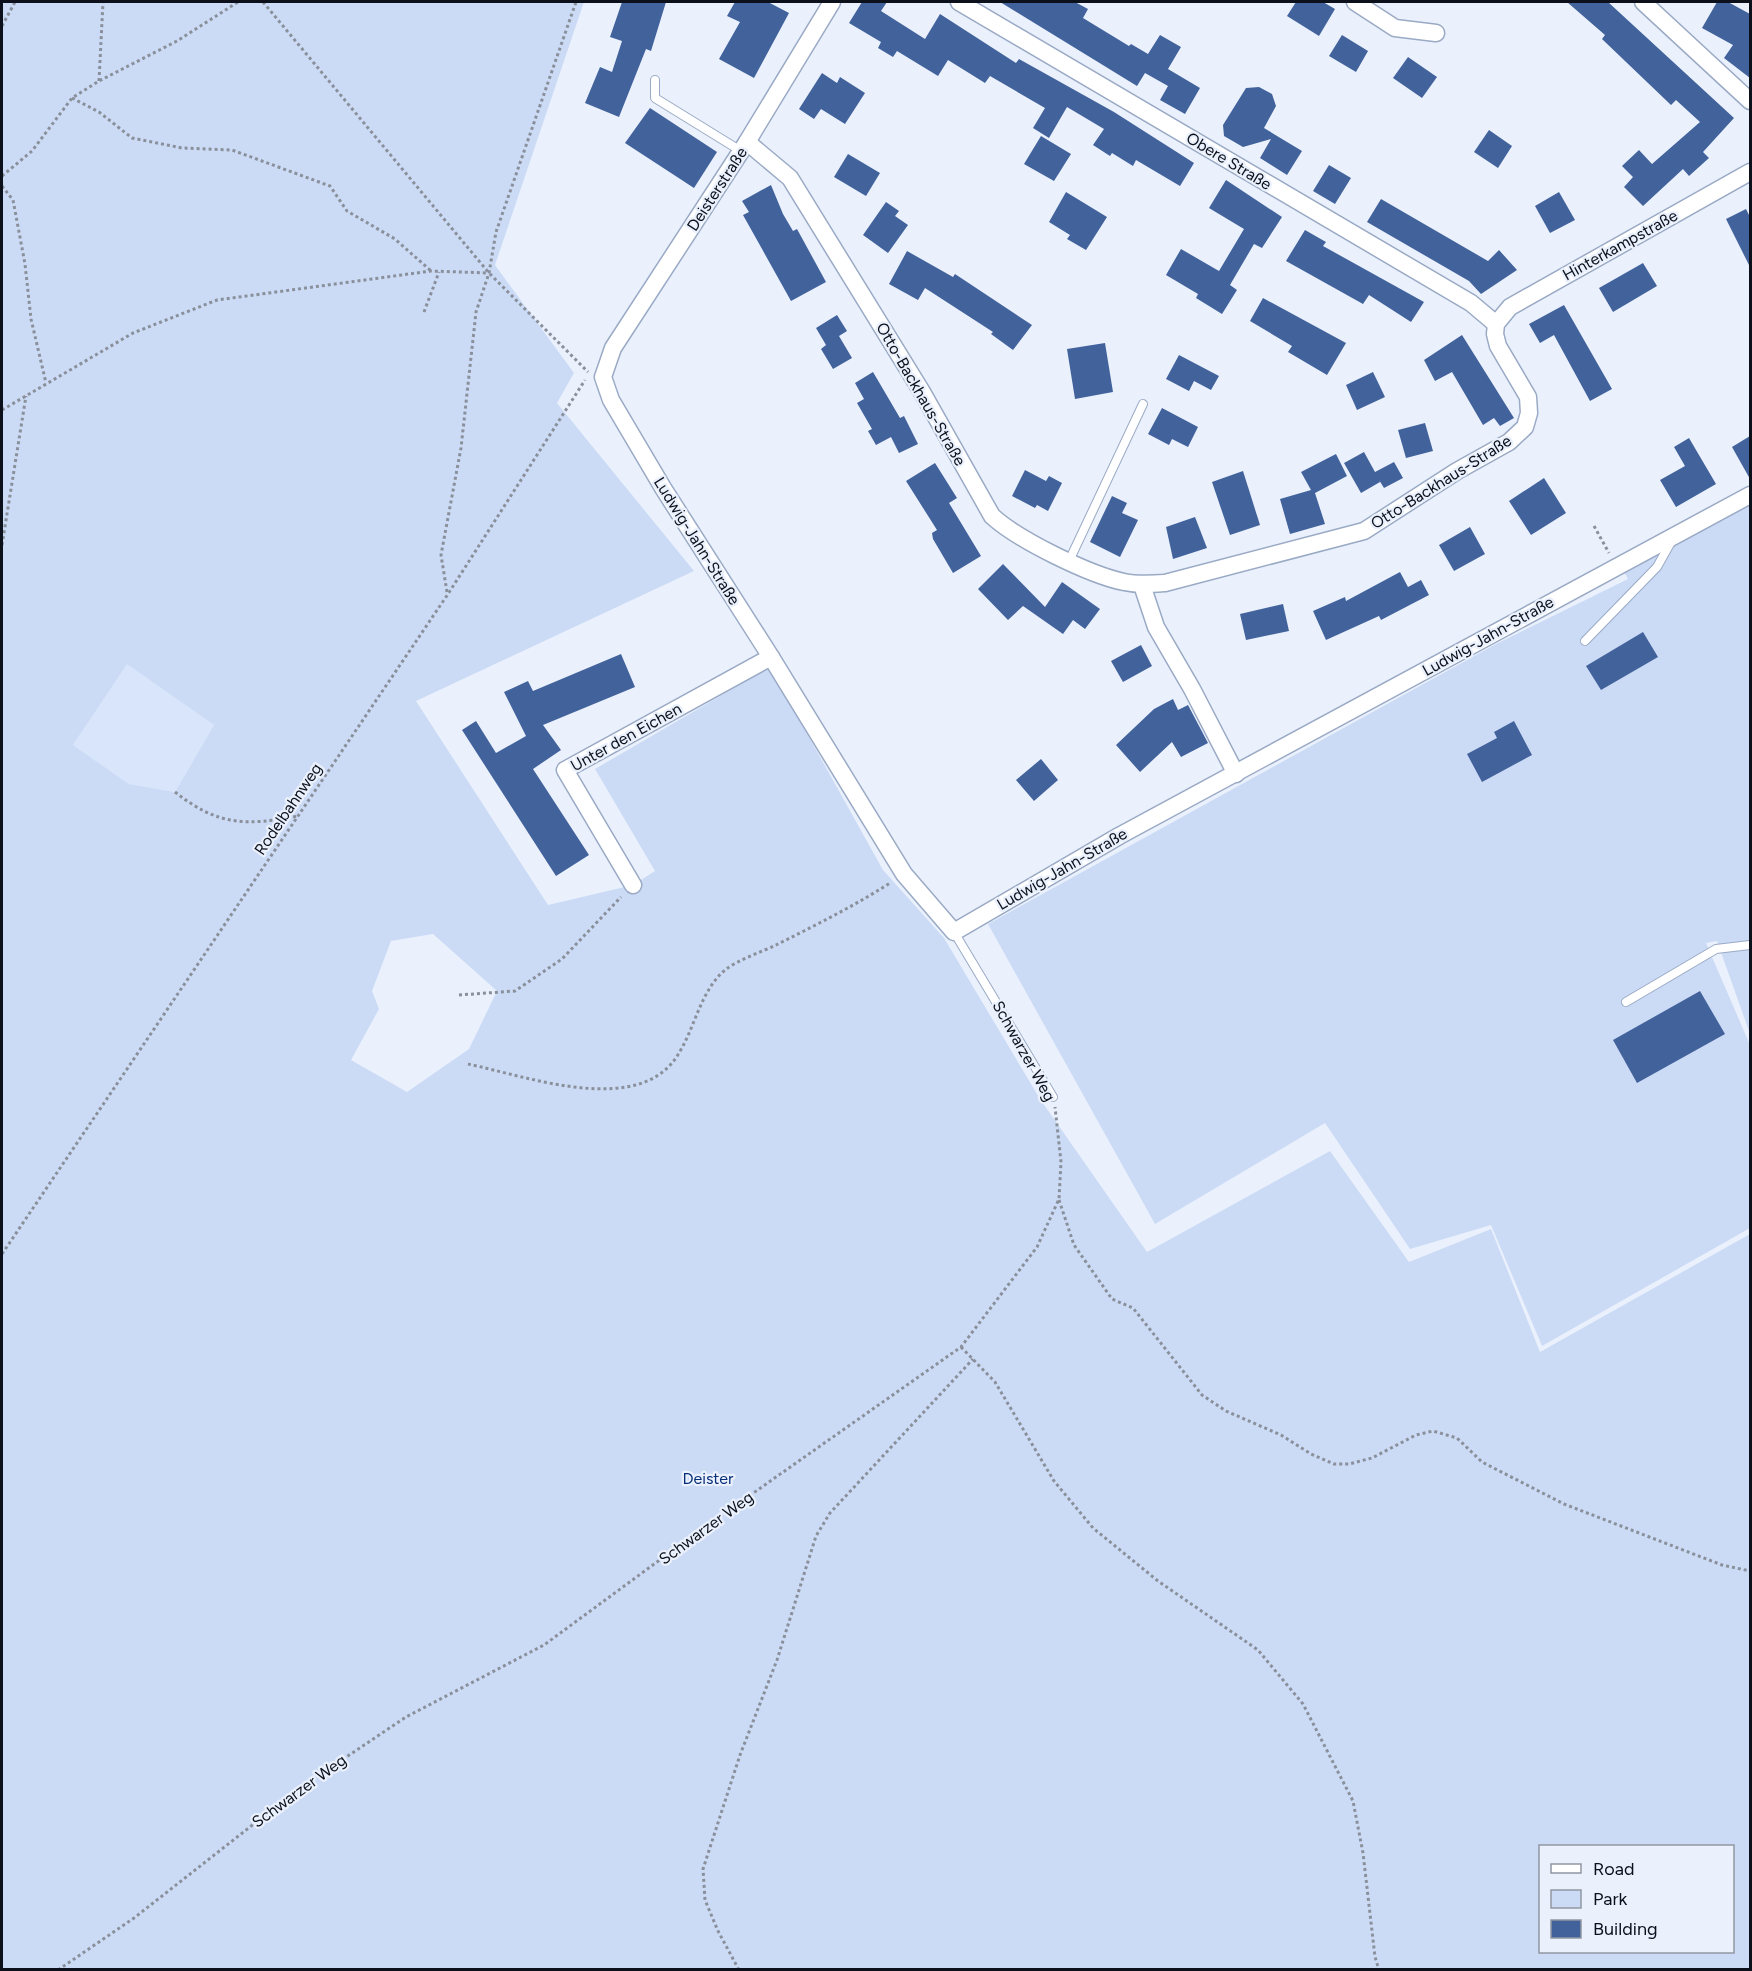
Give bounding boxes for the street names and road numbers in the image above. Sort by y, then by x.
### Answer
street label: Obere Straße [1183,128,1275,194]
street label: Deisterstraße [683,143,751,234]
street label: Hinterkampstraße [1559,205,1681,284]
street label: Otto-Backhaus-Straße [872,319,970,469]
street label: Otto-Backhaus-Straße [1367,431,1515,533]
street label: Ludwig-Jahn-Straße [650,474,744,609]
street label: Ludwig-Jahn-Straße [1419,592,1557,680]
street label: Unter den Eichen [567,699,685,775]
street label: Rodelbahnweg [250,759,326,859]
street label: Ludwig-Jahn-Straße [994,824,1131,914]
street label: Schwarzer Weg [989,997,1059,1105]
street label: Schwarzer Weg [655,1487,757,1569]
street label: Schwarzer Weg [248,1750,350,1832]

